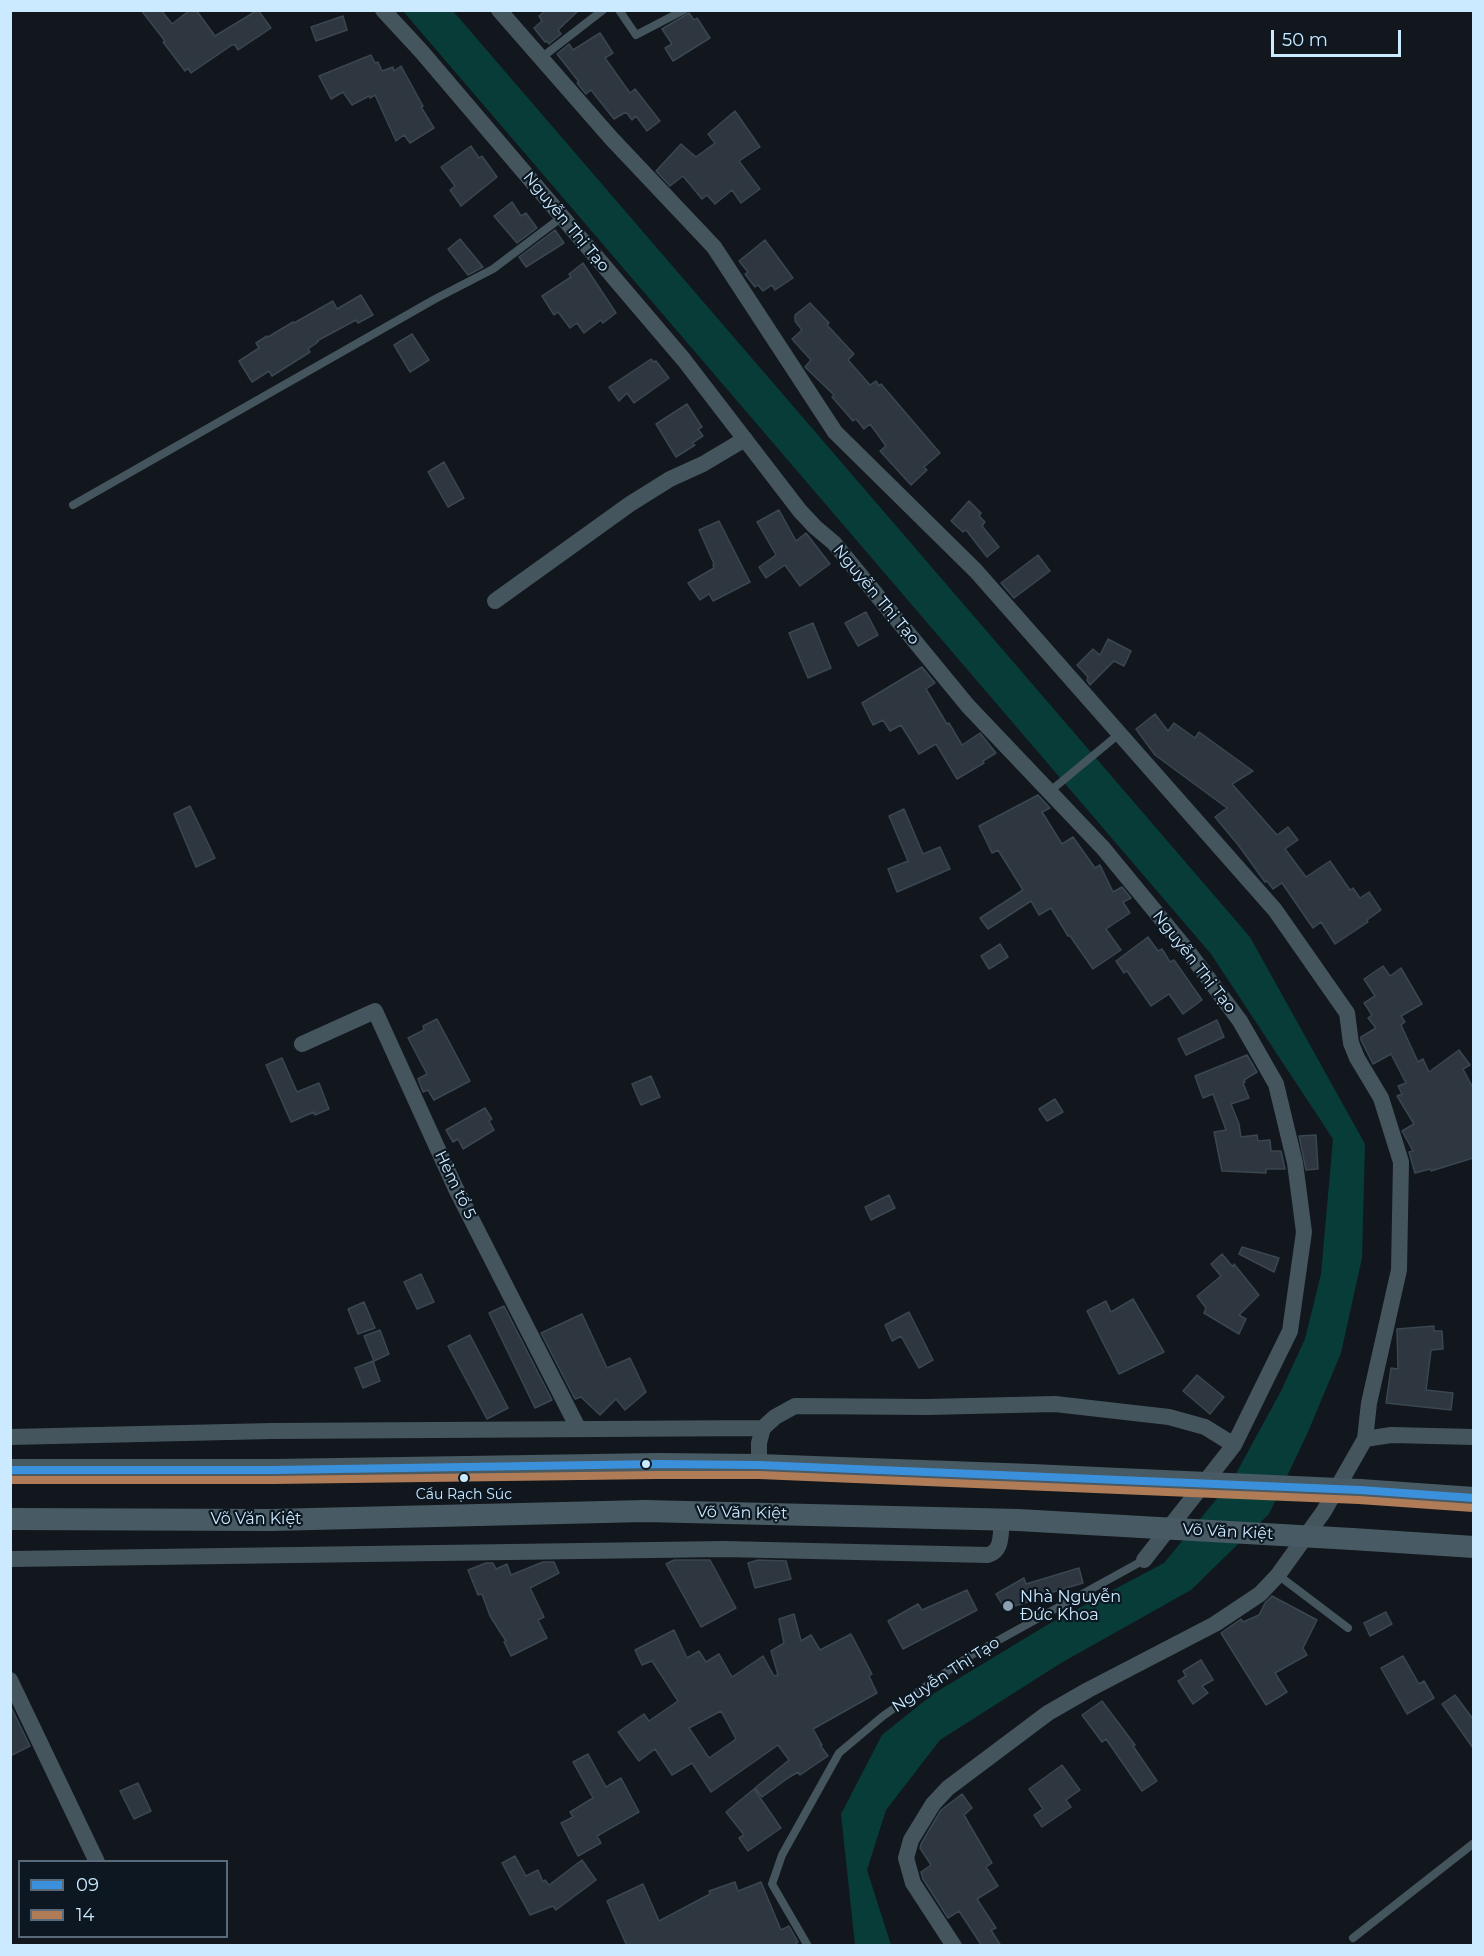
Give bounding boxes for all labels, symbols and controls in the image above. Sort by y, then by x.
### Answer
scale bar [1274,18,1404,56]
text: 50 m [1282,29,1328,51]
street label: Nguyễn Thị Tạo [519,168,613,276]
street label: Nguyễn Thị Tạo [829,541,923,649]
street label: Nguyễn Thị Tạo [1148,907,1240,1017]
street label: Hẻm tổ 5 [430,1148,480,1222]
unlabelled marker [640,1458,652,1470]
marker: Cầu Rạch Súc [458,1472,470,1484]
place label: Cầu Rạch Súc [416,1487,512,1503]
street label: Võ Văn Kiệt [696,1503,788,1523]
street label: Võ Văn Kiệt [210,1509,302,1529]
street label: Võ Văn Kiệt [1182,1520,1274,1544]
place label: Nhà Nguyễn Đức Khoa [1020,1587,1121,1625]
marker: Nhà Nguyễn Đức Khoa [1001,1599,1015,1613]
street label: Nguyễn Thị Tạo [889,1633,1003,1717]
legend [18,1860,228,1938]
text: 09 [76,1874,99,1896]
text: 14 [76,1904,94,1926]

